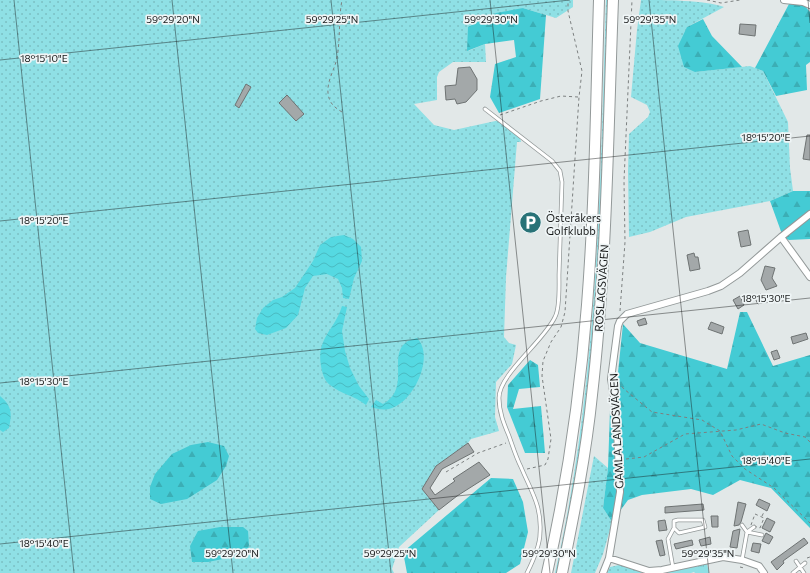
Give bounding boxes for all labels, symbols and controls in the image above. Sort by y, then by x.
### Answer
text: 59°29'20"N [146,13,200,25]
text: 59°29'25"N [306,13,358,25]
text: 59°29'30"N [464,13,518,25]
text: 59°29'35"N [624,13,676,25]
text: 18°15'10"E [20,52,68,64]
text: 18°15'20"E [742,131,790,143]
parking icon: Österåkers Golfklubb [518,210,544,236]
place label: Österåkers Golfklubb [546,210,601,237]
text: 18°15'20"E [20,214,68,226]
street label: ROSLAGSVÄGEN [590,244,611,332]
text: 18°15'30"E [742,292,791,304]
street label: GAMLA LANDSVÄGEN [605,373,626,489]
text: 18°15'30"E [20,375,69,387]
text: 18°15'40"E [741,454,791,466]
text: 18°15'40"E [19,537,69,549]
text: 59°29'20"N [205,547,259,559]
text: 59°29'25"N [364,547,416,559]
text: 59°29'30"N [522,547,576,559]
text: 59°29'35"N [682,547,734,559]

